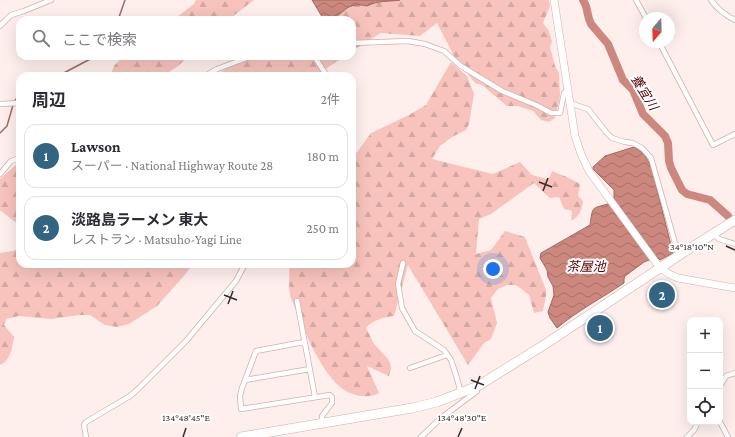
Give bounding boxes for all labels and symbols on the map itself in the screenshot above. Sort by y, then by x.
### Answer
north arrow [639,12,675,48]
water label: 養宜川 [628,72,662,114]
text: 34°18'10"N [670,241,714,252]
your location [483,259,503,279]
water label: 茶屋池 [566,259,607,274]
pin: 2 [649,280,675,310]
pin: 1 [587,313,613,343]
text: 134°48'45"E [162,412,210,423]
text: 134°48'30"E [438,412,487,423]

